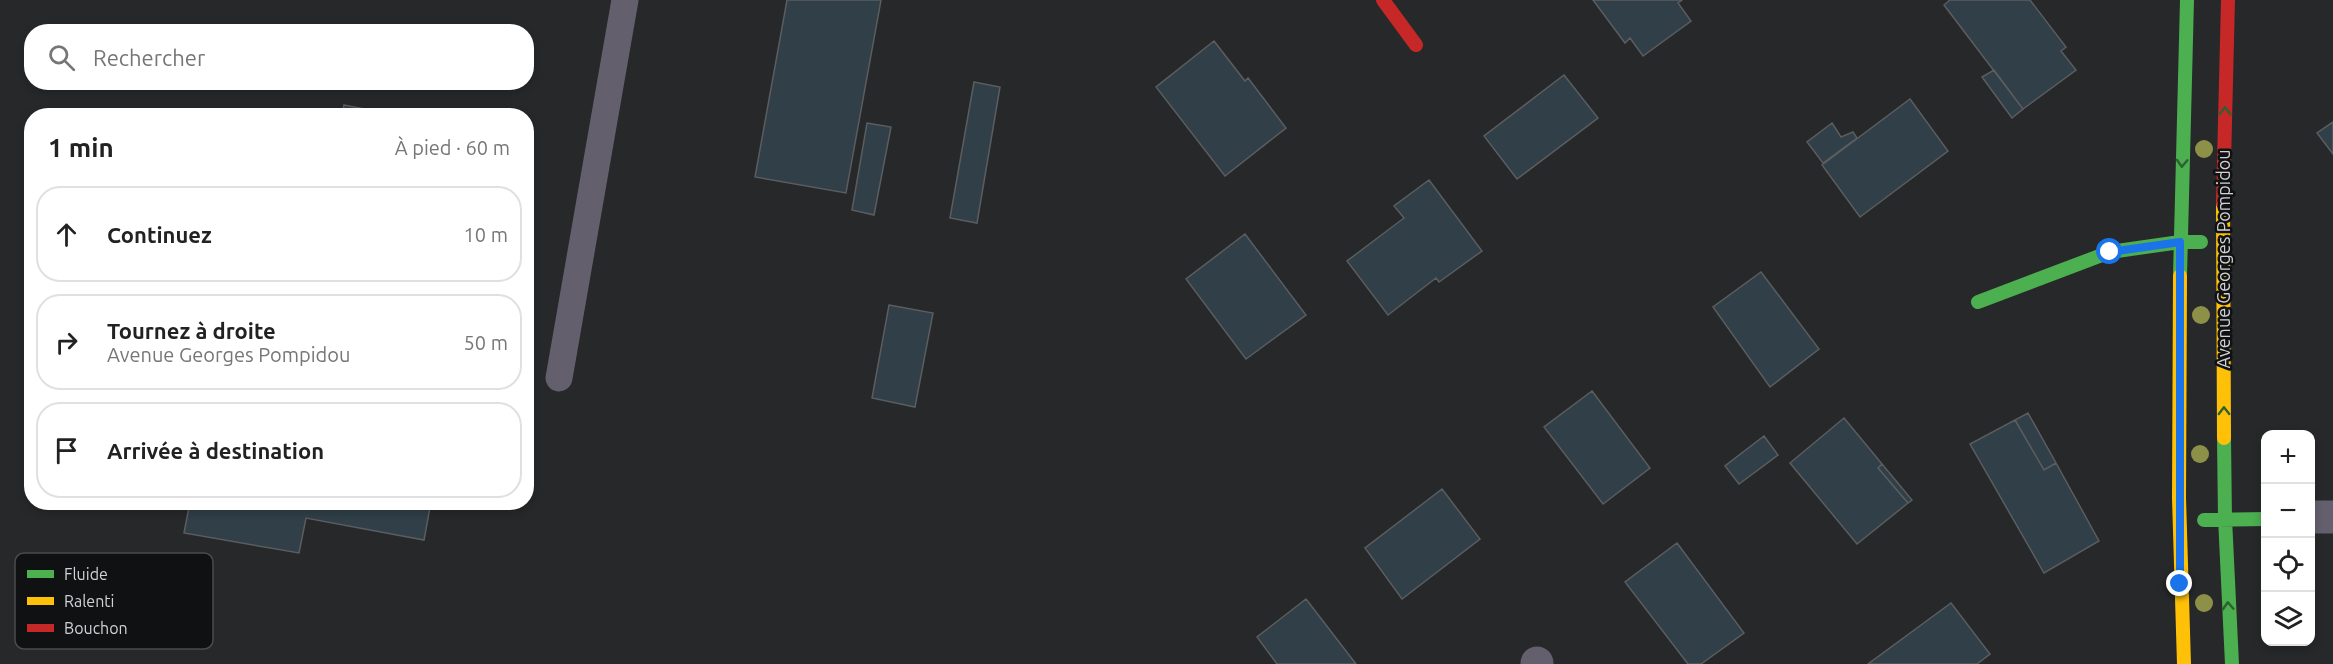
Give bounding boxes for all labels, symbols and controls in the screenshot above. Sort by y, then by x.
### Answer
search box [24,24,534,90]
icon: search [45,41,78,74]
text: Rechercher [93,45,205,70]
one-way arrow [2219,106,2232,115]
text: 1 min [48,133,114,162]
text: À pied · 60 m [395,136,510,159]
street label: Avenue Georges Pompidou [2213,149,2233,369]
one-way arrow [2176,159,2188,168]
icon: ahead [50,218,83,251]
text: Continuez [107,222,212,247]
text: 10 m [464,223,508,246]
route start [2096,238,2122,264]
text: Tournez à droite [107,318,276,343]
icon: right [50,326,83,359]
text: 50 m [464,331,508,354]
text: Avenue Georges Pompidou [107,343,350,366]
one-way arrow [2218,406,2230,415]
map controls [2261,430,2315,646]
button: + [2261,430,2315,484]
icon: arrive [50,434,83,467]
text: Arrivée à destination [107,438,324,463]
button: − [2261,484,2315,538]
button: locate [2261,538,2315,592]
legend [15,553,213,649]
text: Fluide [64,565,108,583]
route end [2166,570,2192,596]
text: Ralenti [64,592,115,610]
button: layers [2261,592,2315,646]
one-way arrow [2222,601,2235,610]
text: Bouchon [64,619,128,637]

